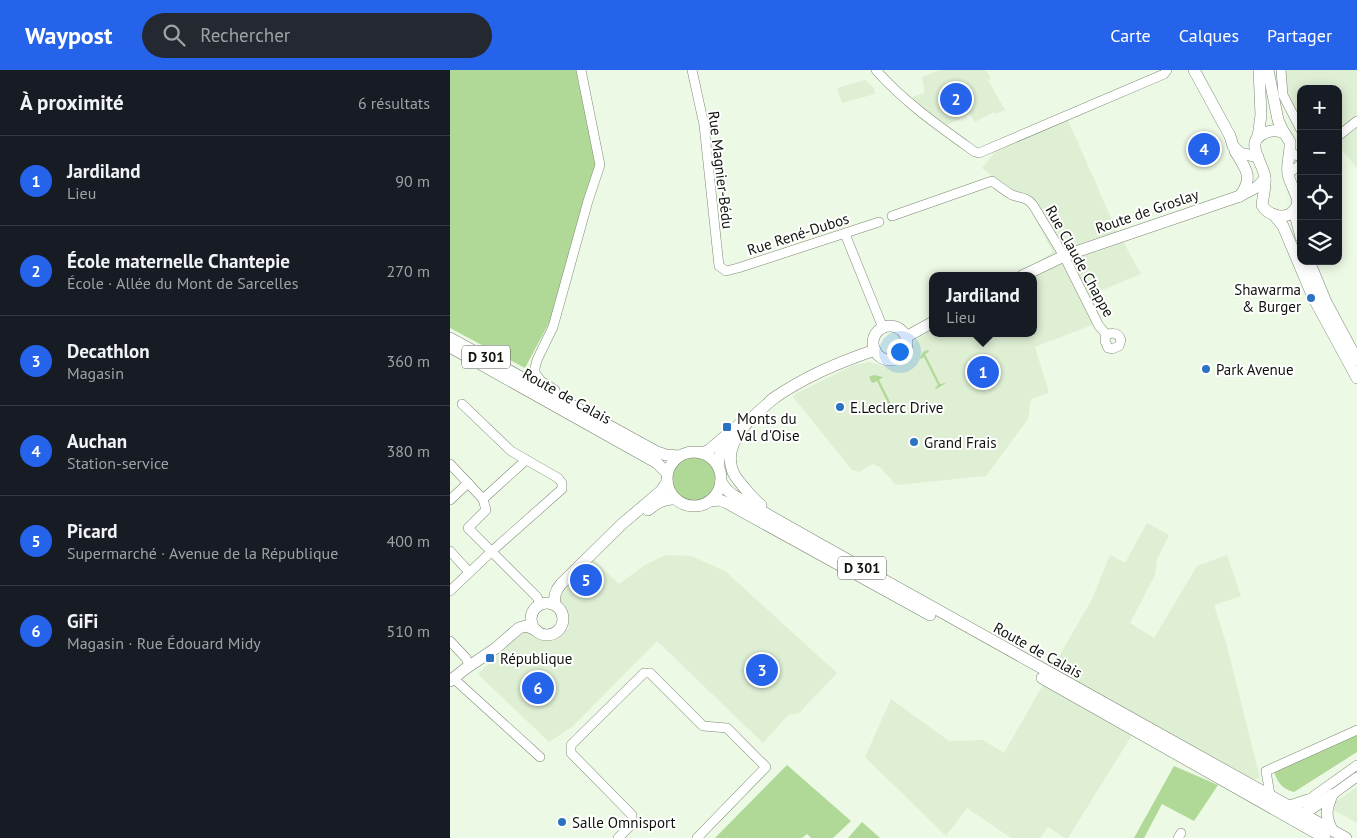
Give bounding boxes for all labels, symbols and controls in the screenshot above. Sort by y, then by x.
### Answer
search box [142,13,492,58]
text: Waypost [25,20,112,51]
icon: search [160,21,188,49]
text: Rechercher [200,23,290,47]
text: Carte [1110,24,1151,47]
text: Calques [1179,24,1239,47]
text: Partager [1267,24,1332,47]
pin: 2 [940,80,972,118]
map controls [1297,85,1342,265]
button: + [1297,85,1342,130]
text: À proximité [20,89,124,116]
text: 6 résultats [358,93,430,113]
street label: Rue Magnier-Bédu [704,110,738,230]
pin: 4 [1188,130,1220,168]
button: − [1297,130,1342,175]
text: Jardiland [67,159,140,183]
text: 1 [31,171,41,191]
text: 90 m [395,171,430,191]
button: locate [1297,175,1342,220]
text: Lieu [67,183,96,203]
street label: Route de Groslay [1093,184,1201,238]
street label: Rue Claude Chappe [1041,202,1119,320]
street label: Rue René-Dubos [745,209,851,259]
button: layers [1297,220,1342,265]
text: École maternelle Chantepie [67,249,290,273]
text: 2 [31,261,41,281]
text: 270 m [387,261,430,281]
popup [929,272,1037,337]
text: École · Allée du Mont de Sarcelles [67,273,298,293]
place label: Shawarma & Burger [1234,280,1301,316]
text: Jardiland [946,283,1020,307]
marker: Shawarma & Burger [1305,292,1317,304]
text: Lieu [946,307,976,327]
text: Decathlon [67,339,150,363]
your location [887,339,913,365]
road number: D 301 [462,346,510,368]
text: 3 [31,351,41,371]
text: 360 m [387,351,430,371]
pin: 1 [967,353,999,391]
place label: Park Avenue [1216,360,1294,379]
text: Magasin [67,363,124,383]
marker: Park Avenue [1200,363,1212,375]
street label: Route de Calais [519,364,615,428]
place label: E.Leclerc Drive [850,398,943,417]
marker: E.Leclerc Drive [834,401,846,413]
place label: Monts du Val d'Oise [736,409,800,445]
marker: Monts du Val d'Oise [721,421,733,433]
text: Auchan [67,429,127,453]
place label: Grand Frais [924,433,997,452]
marker: Grand Frais [908,436,920,448]
text: 4 [31,441,41,461]
text: 380 m [387,441,430,461]
text: Station-service [67,453,169,473]
text: Picard [67,519,118,543]
text: 5 [31,531,41,551]
text: 400 m [387,531,430,551]
text: Supermarché · Avenue de la République [67,543,338,563]
road number: D 301 [838,556,886,579]
pin: 5 [570,561,602,599]
text: GiFi [67,609,98,633]
street label: Route de Calais [990,618,1086,682]
text: 6 [31,621,41,641]
text: 510 m [387,621,430,641]
text: Magasin · Rue Édouard Midy [67,633,261,653]
place label: République [500,649,572,668]
pin: 3 [746,651,778,689]
marker: République [484,652,496,664]
pin: 6 [522,669,554,707]
place label: Salle Omnisport [572,813,676,832]
marker: Salle Omnisport [556,816,568,828]

